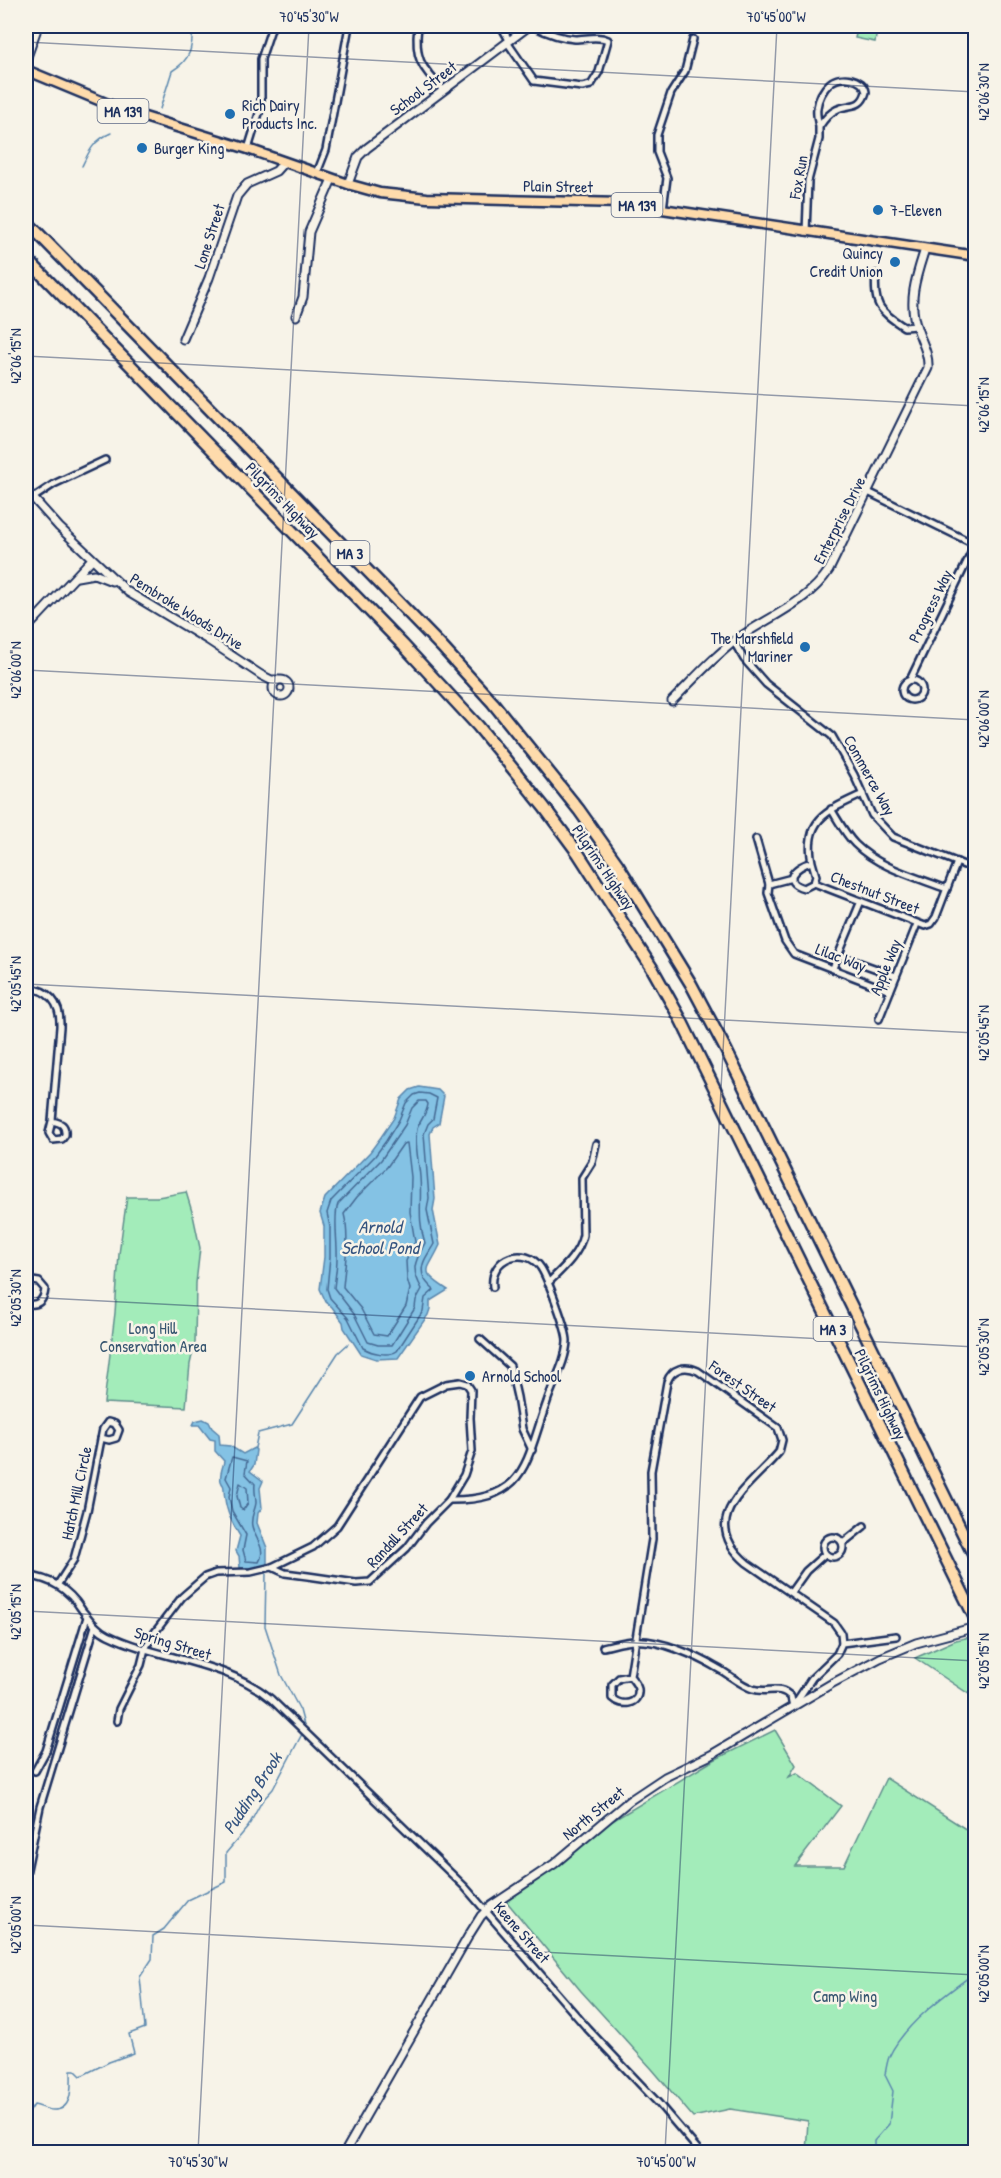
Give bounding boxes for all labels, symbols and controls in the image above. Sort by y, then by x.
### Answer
text: 70°45'30"W [279,6,339,27]
text: 70°45'00"W [746,6,806,27]
street label: School Street [385,55,461,120]
text: 42°06'30"N [973,63,994,121]
place label: Rich Dairy Products Inc. [242,94,317,134]
road number: MA 139 [98,99,148,123]
marker: Rich Dairy Products Inc. [223,107,237,121]
place label: Burger King [154,137,224,159]
marker: Burger King [135,141,149,155]
street label: Fox Run [783,153,813,202]
street label: Plain Street [523,174,594,198]
road number: MA 139 [612,193,662,217]
place label: 7-Eleven [890,199,942,221]
street label: Lone Street [188,200,230,271]
marker: 7-Eleven [871,203,885,217]
place label: Quincy Credit Union [809,242,883,282]
marker: Quincy Credit Union [888,255,902,269]
text: 42°06'15"N [5,328,26,384]
text: 42°06'15"N [973,377,994,433]
street label: Pilgrims Highway [241,457,325,543]
street label: Enterprise Drive [808,472,871,567]
road number: MA 3 [330,541,370,565]
street label: Progress Way [903,566,957,646]
street label: Pembroke Woods Drive [126,567,248,655]
place label: The Marshfield Mariner [711,627,793,667]
marker: The Marshfield Mariner [798,640,812,654]
text: 42°06'00"N [5,641,26,699]
text: 42°06'00"N [973,690,994,748]
street label: Commerce Way [839,731,901,819]
street label: Pilgrims Highway [567,820,641,914]
street label: Chestnut Street [827,865,923,919]
street label: Apple Way [864,935,906,998]
street label: Lilac Way [812,937,870,977]
text: 42°05'45"N [5,956,26,1012]
text: 42°05'45"N [973,1005,994,1061]
water label: Arnold School Pond [341,1214,422,1260]
text: 42°05'30"N [5,1269,26,1327]
park label: Long Hill Conservation Area [100,1317,206,1357]
road number: MA 3 [814,1317,852,1341]
text: 42°05'30"N [973,1318,994,1376]
street label: Pilgrims Highway [850,1345,913,1443]
street label: Forest Street [704,1354,781,1418]
place label: Arnold School [482,1365,562,1387]
marker: Arnold School [463,1369,477,1383]
street label: Hatch Mill Circle [55,1444,97,1542]
street label: Randall Street [361,1497,433,1572]
text: 42°05'15"N [5,1584,26,1640]
street label: Spring Street [132,1621,215,1665]
text: 42°05'15"N [973,1633,994,1689]
water label: Pudding Brook [216,1746,288,1838]
street label: North Street [557,1781,629,1845]
text: 42°05'00"N [5,1896,26,1954]
street label: Keene Street [489,1896,555,1968]
text: 42°05'00"N [973,1945,994,2003]
park label: Camp Wing [813,1985,877,2007]
text: 70°45'30"W [168,2151,228,2172]
text: 70°45'00"W [636,2151,696,2172]

